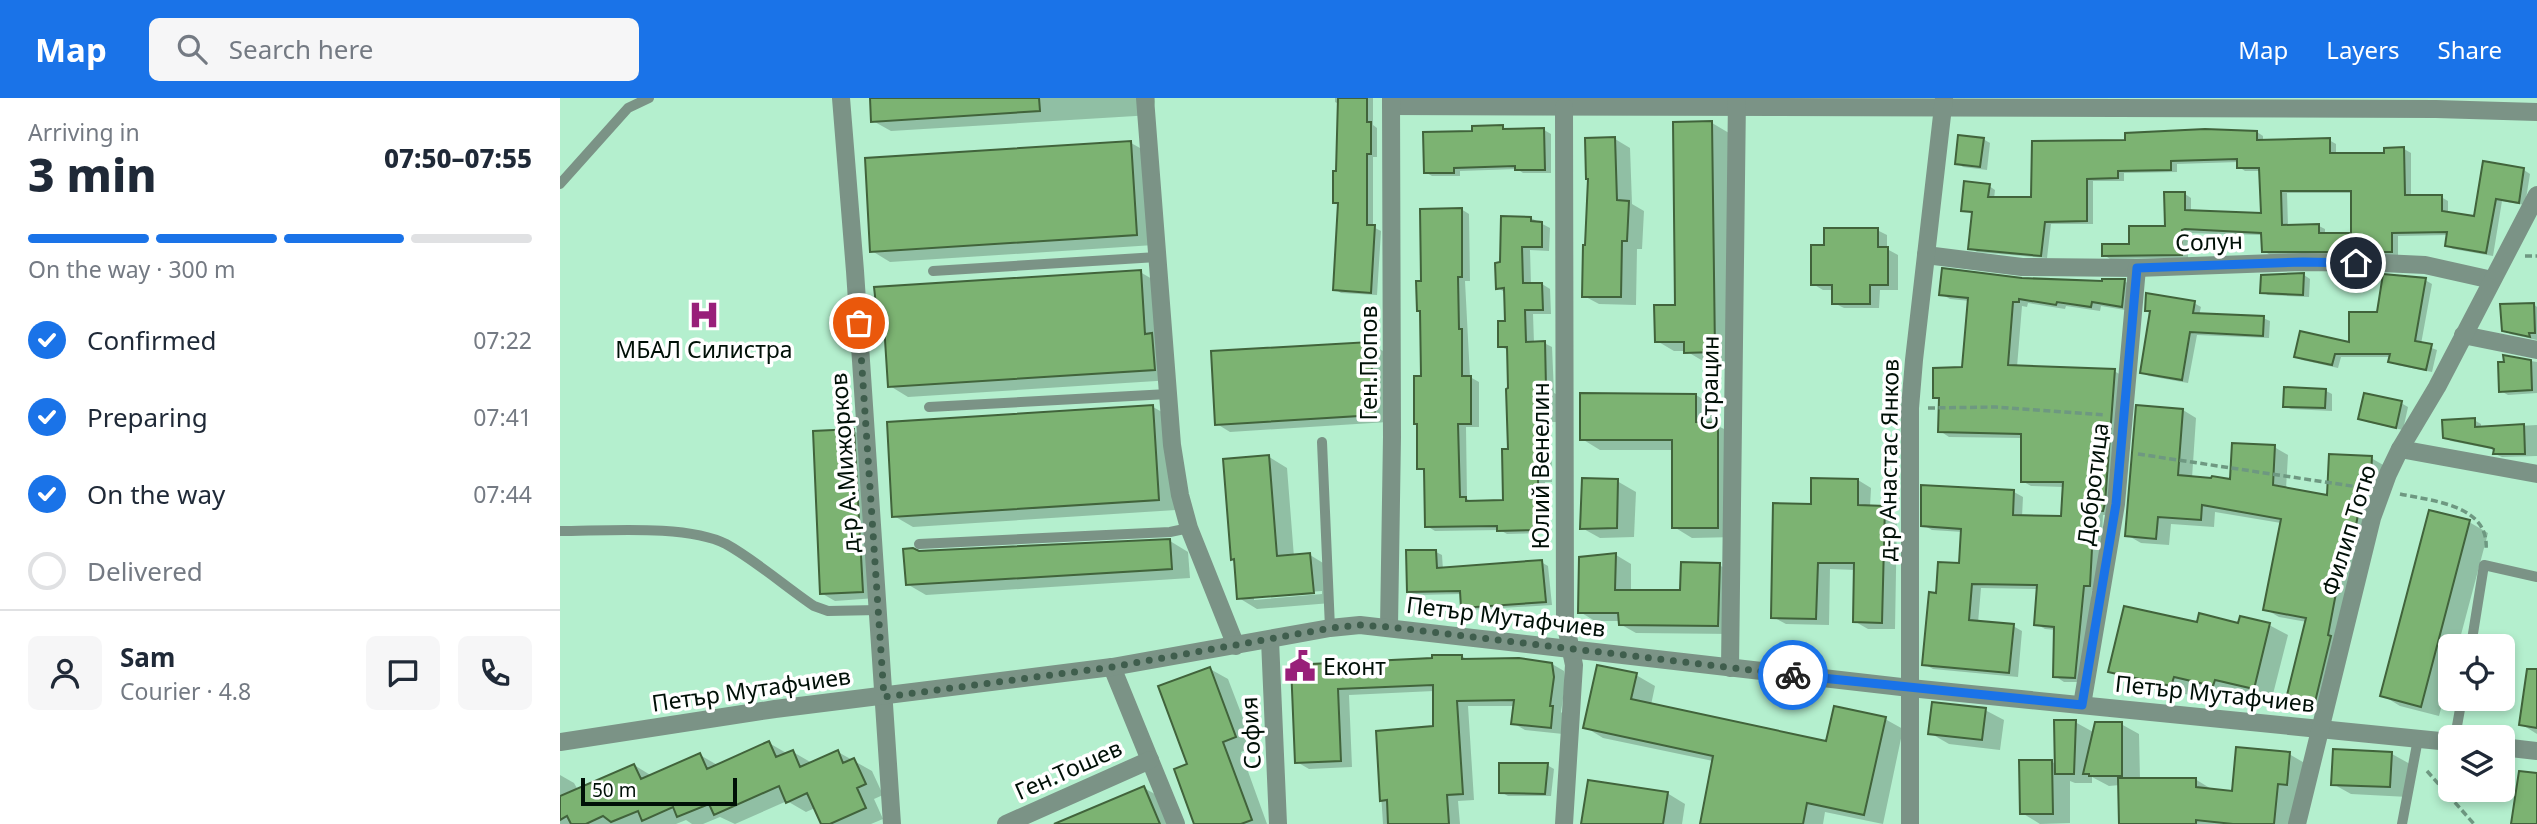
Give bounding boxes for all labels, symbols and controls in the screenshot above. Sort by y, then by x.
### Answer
search box [149,18,639,81]
text: Map [35,27,107,72]
icon: search [173,30,211,68]
text: Search here [229,31,373,67]
text: Map [2238,33,2288,66]
text: Layers [2326,33,2400,66]
text: Share [2438,33,2502,66]
text: Arriving in [28,116,140,148]
text: 07:50–07:55 [384,140,532,176]
text: 3 min [28,143,157,205]
street label: Солун [2175,224,2243,258]
pin [2326,233,2386,293]
icon: home [2337,244,2375,282]
text: On the way · 300 m [28,253,235,285]
pin [829,293,889,353]
hospital icon: МБАЛ Силистра [687,298,721,332]
icon: bag [840,304,878,342]
street label: Ген.Попов [1352,306,1384,420]
icon: check [28,321,66,359]
text: Confirmed [87,322,217,358]
text: 07:22 [473,324,532,356]
place label: МБАЛ Силистра [615,333,793,365]
street label: Страцин [1692,335,1726,431]
street label: д-р Анастас Янков [1870,359,1906,561]
street label: д-р А.Мижорков [822,372,866,554]
street label: Юлий Венелин [1524,382,1556,550]
icon: check [28,398,66,436]
text: Preparing [87,399,208,435]
text: 07:41 [473,401,532,433]
street label: Добротица [2069,421,2115,547]
street label: Филип Тотю [2313,461,2383,599]
icon: check [28,475,66,513]
text: On the way [87,476,225,512]
text: 07:44 [473,478,532,510]
text: Delivered [87,553,203,589]
street label: Петър Мутафчиев [1405,588,1607,644]
map controls [2438,634,2515,802]
button: locate [2438,634,2515,711]
button: person [28,636,102,710]
button: chat [366,636,440,710]
button: phone [458,636,532,710]
text: Sam [120,639,175,675]
courier [1758,640,1828,710]
public building icon: Еконт [1283,649,1317,683]
place label: Еконт [1323,650,1386,682]
icon: bike [1774,656,1812,694]
street label: Петър Мутафчиев [649,659,853,719]
street label: Петър Мутафчиев [2114,667,2316,719]
text: Courier · 4.8 [120,675,251,707]
street label: София [1232,696,1268,770]
button: layers [2438,725,2515,802]
street label: Ген.Тошев [1009,731,1127,807]
scale bar [581,775,737,807]
text: 50 m [592,777,636,803]

